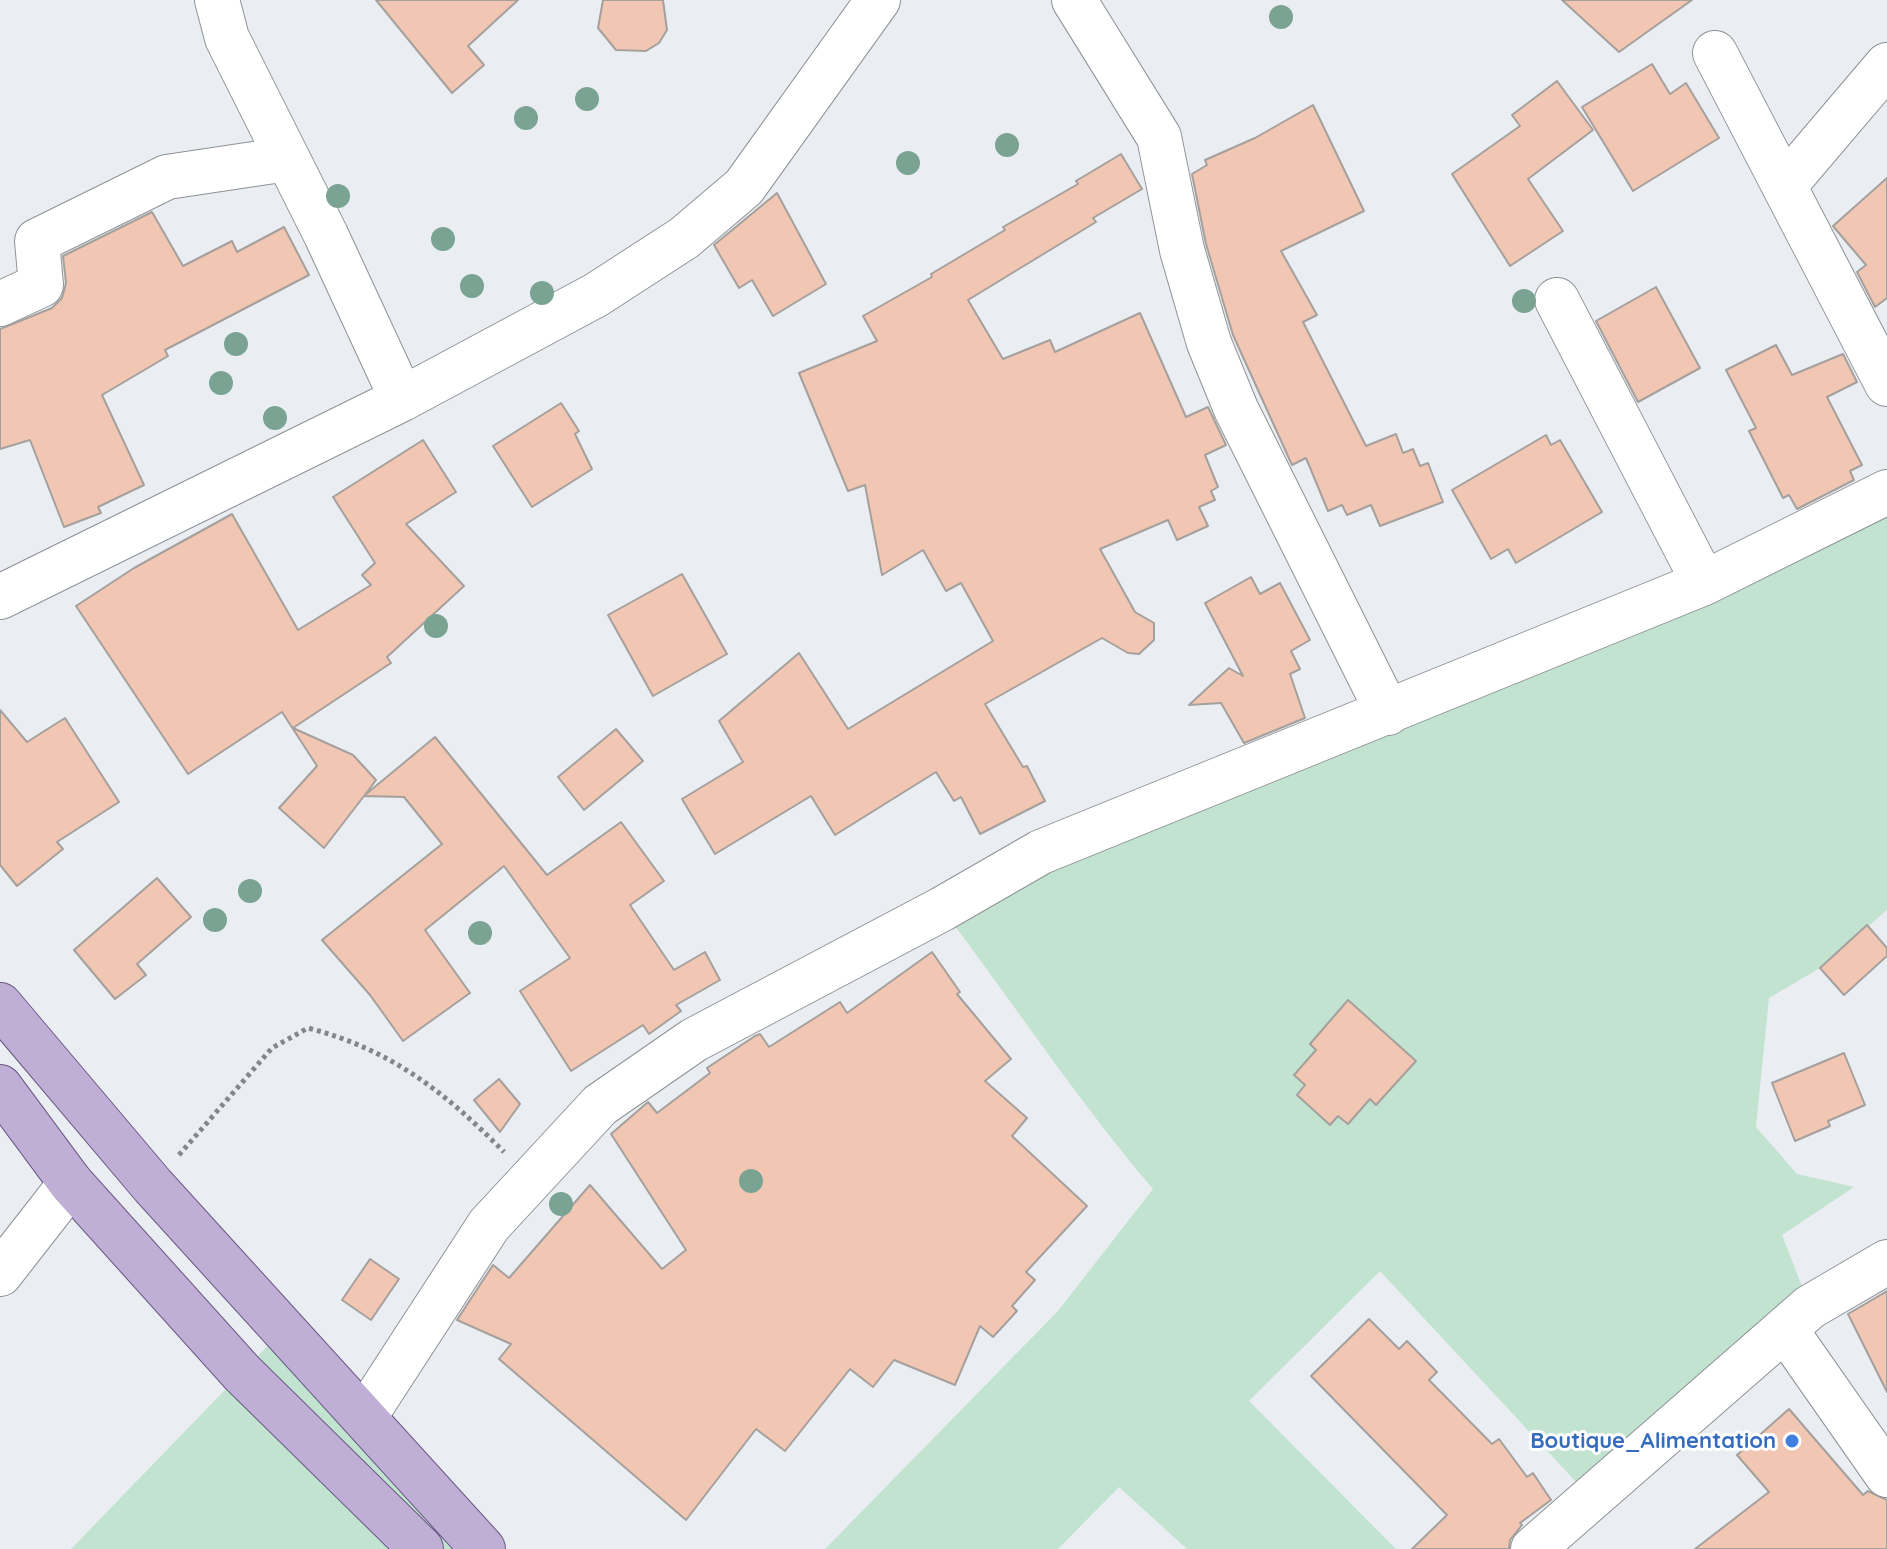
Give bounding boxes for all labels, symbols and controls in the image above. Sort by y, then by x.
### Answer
place label: Boutique_Alimentation [1530,1428,1776,1454]
marker: Boutique_Alimentation [1783,1432,1801,1450]

